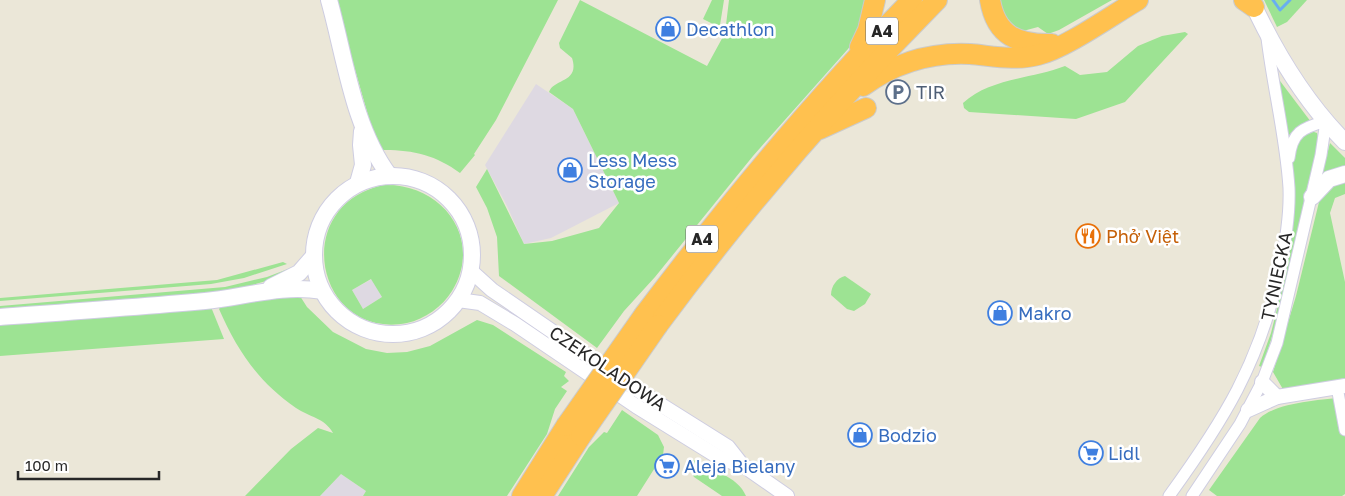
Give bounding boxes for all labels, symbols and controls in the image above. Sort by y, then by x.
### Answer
shop icon: Decathlon [655,16,681,42]
place label: Decathlon [686,18,775,40]
road number: А4 [866,18,898,44]
parking icon: TIR [885,79,911,105]
place label: TIR [916,81,945,103]
place label: Less Mess Storage [588,149,677,192]
shop icon: Less Mess Storage [557,157,583,183]
restaurant icon: Phở Việt [1075,223,1101,249]
road number: A4 [686,225,718,252]
place label: Phở Việt [1106,225,1179,247]
street label: TYNIECKA [1256,229,1296,323]
shop icon: Makro [987,300,1013,326]
place label: Makro [1018,302,1071,324]
street label: CZEKOLADOWA [545,321,671,415]
shop icon: Bodzio [847,422,873,448]
place label: Bodzio [878,424,937,446]
supermarket icon: Lidl [1078,440,1104,466]
place label: Lidl [1108,442,1140,464]
scale bar [18,448,159,480]
supermarket icon: Aleja Bielany [654,453,680,479]
place label: Aleja Bielany [684,455,795,477]
text: 100 m [25,456,68,474]

